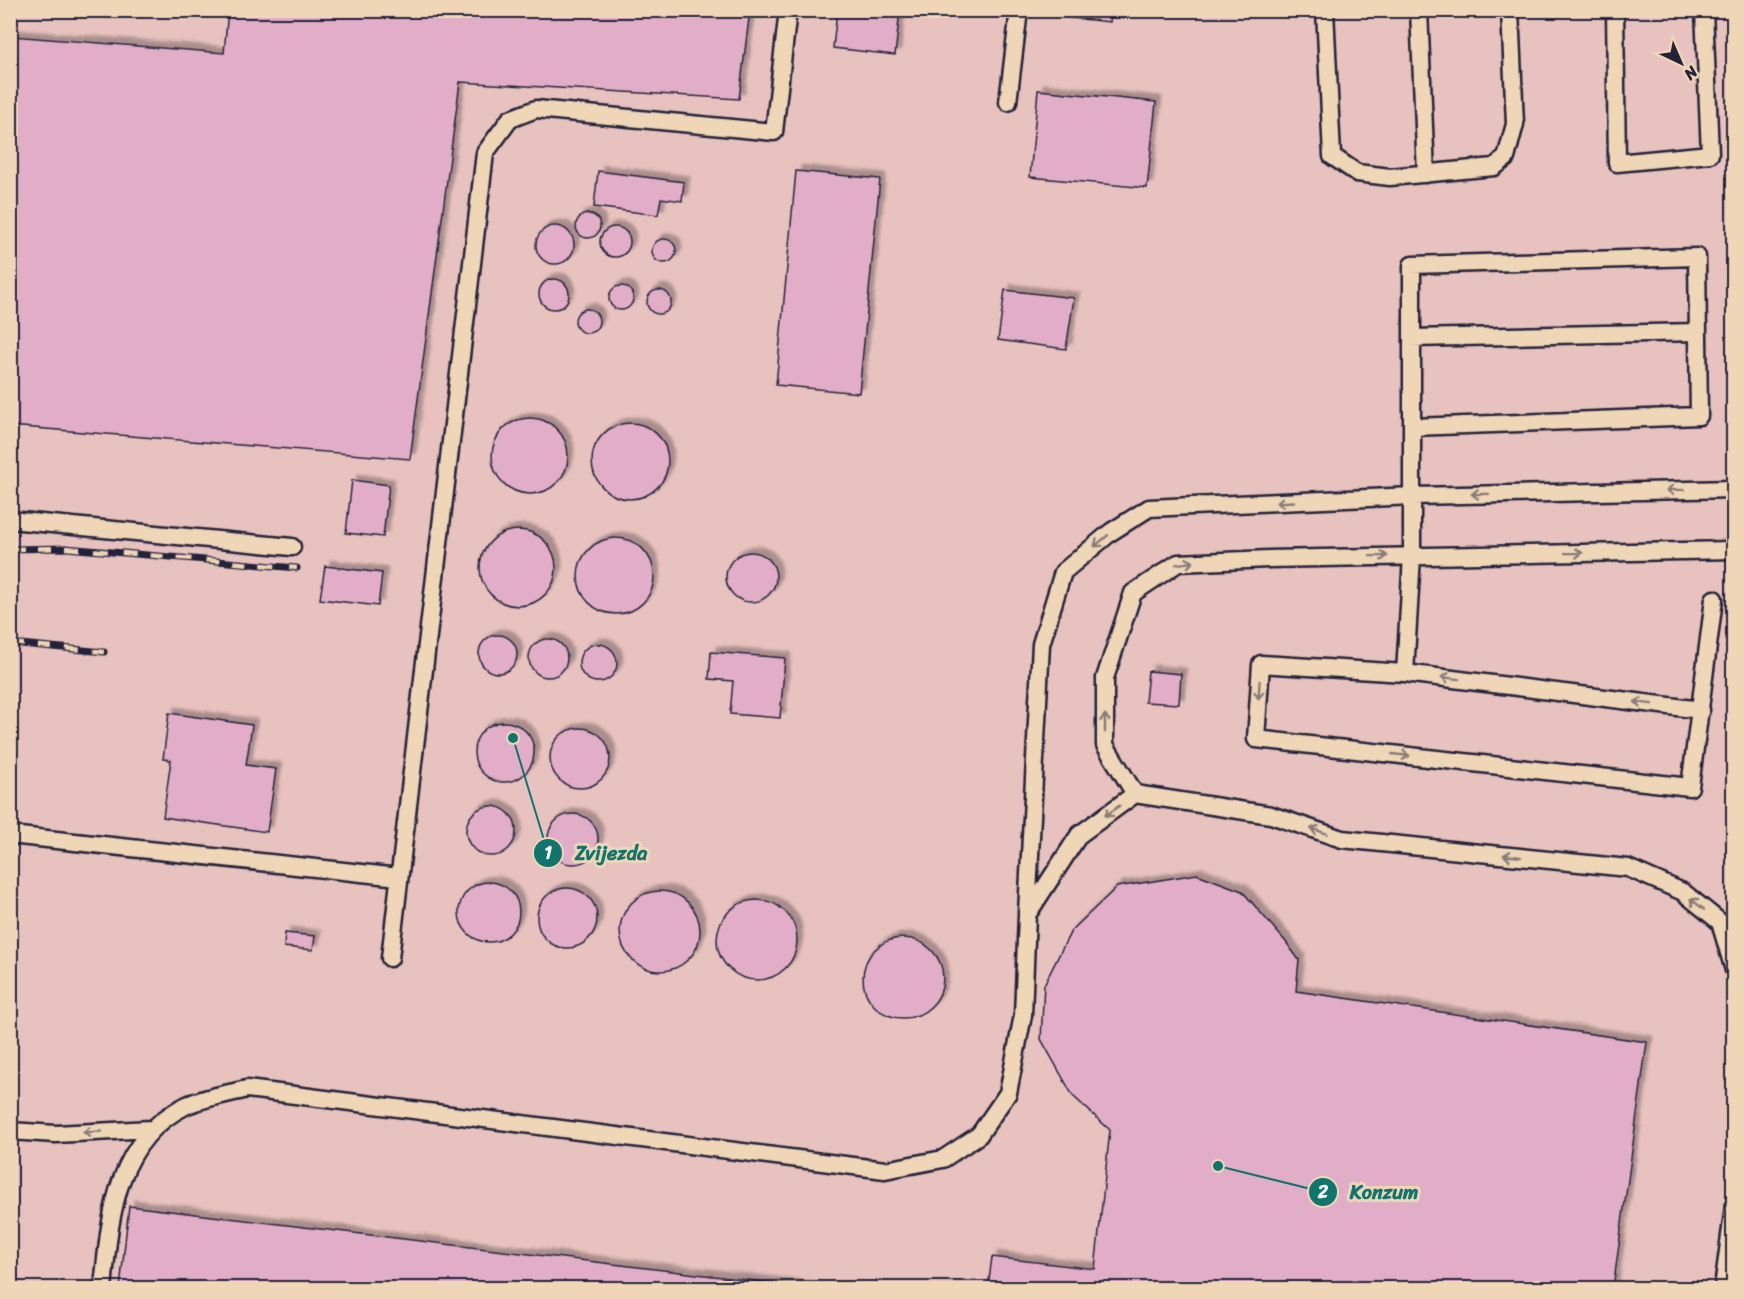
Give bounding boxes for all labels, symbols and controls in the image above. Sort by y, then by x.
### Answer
north arrow [1651,33,1711,93]
text: N [1676,58,1706,88]
one-way arrow [1666,484,1686,496]
one-way arrow [1471,488,1491,500]
one-way arrow [1276,496,1296,507]
one-way arrow [1094,534,1109,548]
one-way arrow [1564,547,1584,558]
one-way arrow [1369,551,1389,562]
one-way arrow [1175,558,1194,569]
one-way arrow [1440,673,1460,684]
one-way arrow [1253,680,1264,700]
one-way arrow [1634,697,1654,708]
one-way arrow [1099,714,1111,734]
one-way arrow [1391,750,1411,761]
one-way arrow [1105,804,1121,817]
one-way arrow [1310,825,1329,836]
callout: Zvijezda [533,834,659,872]
text: Zvijezda [574,836,648,871]
text: 1 [544,837,552,869]
one-way arrow [1502,850,1522,861]
one-way arrow [1689,897,1705,910]
one-way arrow [83,1127,103,1138]
callout: Konzum [1308,1173,1430,1211]
text: Konzum [1349,1175,1418,1210]
text: 2 [1317,1176,1329,1208]

